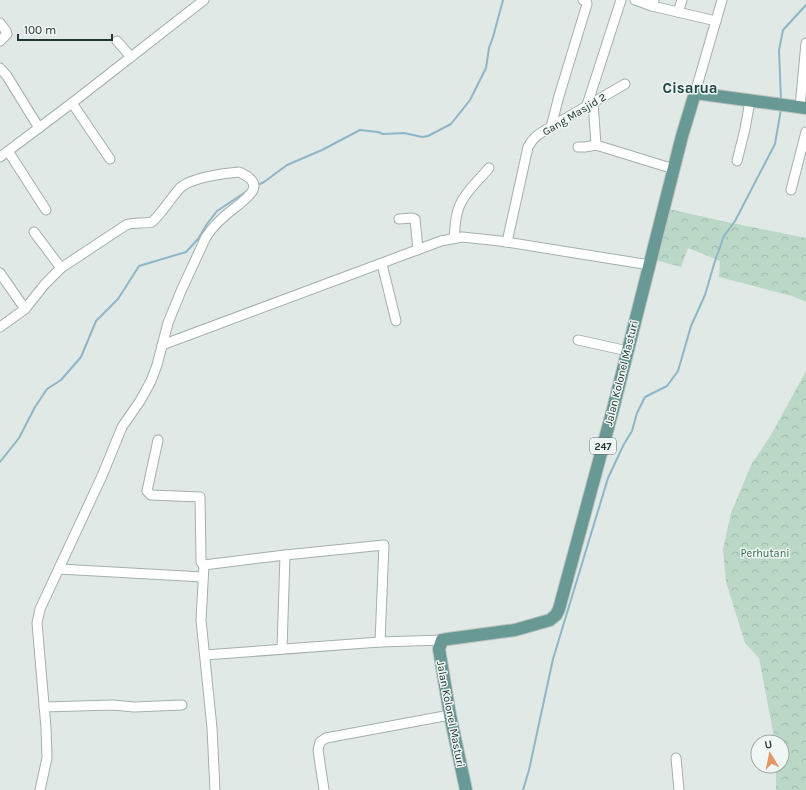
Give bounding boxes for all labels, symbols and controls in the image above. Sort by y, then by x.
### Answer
scale bar [18,16,112,42]
text: 100 m [24,23,56,37]
district label: Cisarua [662,79,718,97]
street label: Gang Masjid 2 [540,90,608,139]
street label: Jalan Kolonel Masturi [602,319,641,427]
road number: 247 [590,438,616,454]
park label: Perhutani [740,547,790,560]
street label: Jalan Kolonel Masturi [434,660,467,768]
north arrow [750,734,790,774]
text: U [763,738,773,752]

